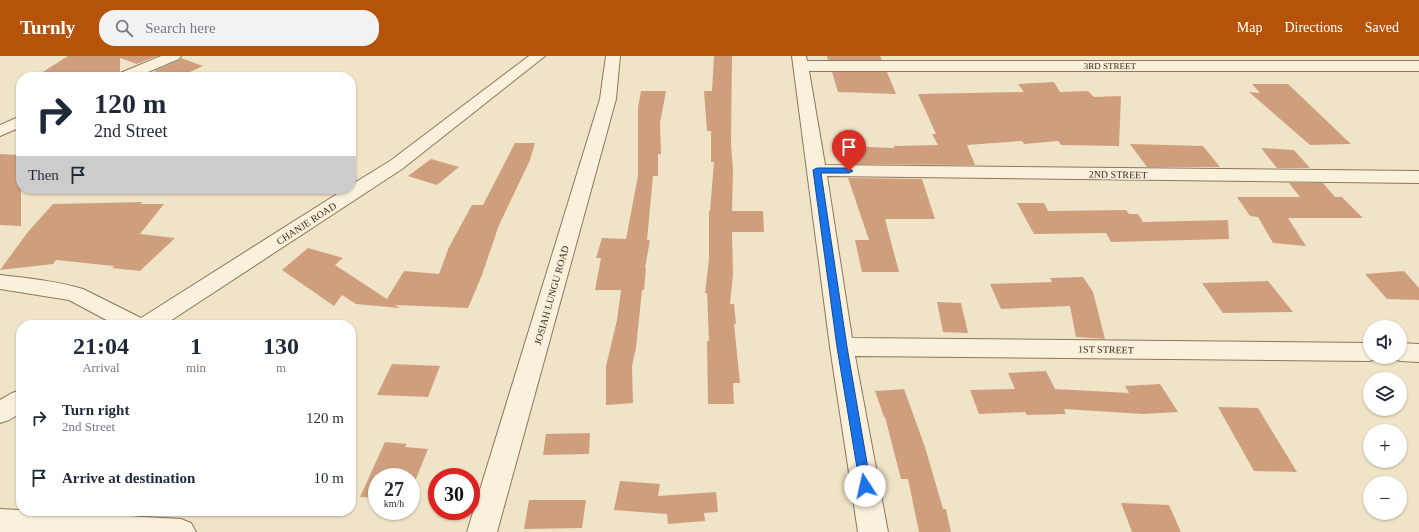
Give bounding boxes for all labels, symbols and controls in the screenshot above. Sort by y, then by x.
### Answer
search box [99,10,379,46]
text: Turnly [20,17,75,38]
icon: search [113,17,135,39]
text: Search here [145,20,216,36]
text: Map [1237,20,1262,35]
text: Directions [1284,20,1343,35]
text: Saved [1365,20,1399,35]
street label: 3RD STREET [1084,61,1137,71]
icon: right [28,88,80,140]
text: 120 m [94,88,166,119]
text: 2nd Street [94,121,168,141]
pin [832,130,866,171]
icon: arrive [838,136,860,158]
icon: arrive [67,164,89,186]
text: Then [28,167,59,183]
street label: 2ND STREET [1089,168,1147,181]
street label: CHANJE ROAD [274,200,338,247]
street label: JOSIAH LUNGU ROAD [532,244,571,346]
map controls [1363,320,1407,520]
button: sound [1363,320,1407,364]
text: 21:04 [73,333,129,359]
text: 1 [190,333,202,359]
text: 130 [263,333,299,359]
street label: 1ST STREET [1078,344,1134,355]
text: Arrival [82,360,120,375]
text: min [186,360,206,375]
text: m [276,360,286,375]
button: layers [1363,372,1407,416]
text: Turn right [62,402,129,418]
icon: right [28,407,50,429]
text: 120 m [306,410,344,426]
text: 2nd Street [62,419,115,434]
button: + [1363,424,1407,468]
position arrow [844,465,886,507]
icon: arrive [28,467,50,489]
speed limit sign: 30 [428,468,480,520]
text: Arrive at destination [62,470,195,486]
text: 10 m [314,470,344,486]
button: − [1363,476,1407,520]
text: 27 [384,478,404,500]
text: km/h [384,498,404,509]

